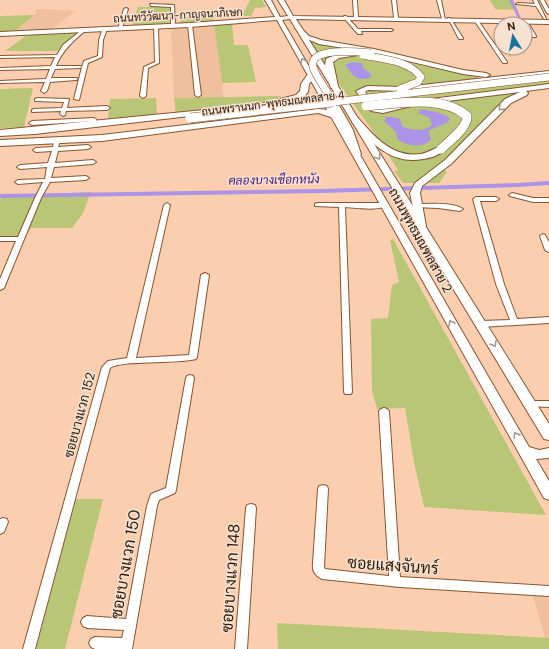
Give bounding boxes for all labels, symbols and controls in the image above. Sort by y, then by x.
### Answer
street label: ถนนทวีวัฒนา-กาญจนาภิเษก [113,4,243,25]
north arrow [493,16,533,56]
text: N [506,19,516,34]
one-way arrow [300,58,307,65]
street label: ถนนพรานนก-พุทธมณฑลสาย 4 [201,87,346,121]
one-way arrow [498,103,506,111]
one-way arrow [373,153,381,160]
water label: คลองบางเชือกหนัง [228,171,320,189]
street label: ถนนพุทธมณฑลสาย 2 [384,185,456,296]
one-way arrow [448,320,456,327]
one-way arrow [489,340,496,347]
street label: ซอยบางแวก 152 [60,370,99,460]
one-way arrow [514,432,521,440]
street label: ซอยบางแวก 150 [106,508,145,620]
street label: ซอยบางแวก 148 [216,523,245,633]
street label: ซอยแสงจันทร์ [347,550,440,579]

